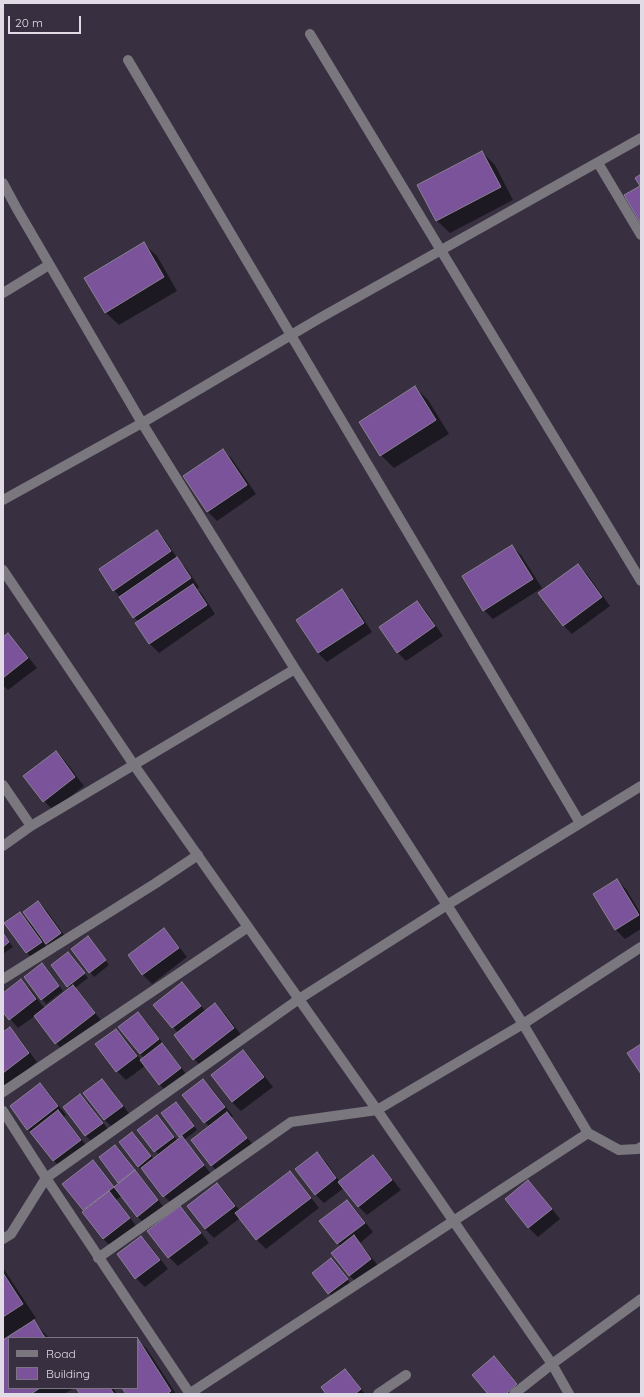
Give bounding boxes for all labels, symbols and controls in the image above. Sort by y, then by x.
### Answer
scale bar [10,8,83,34]
text: 20 m [15,15,43,30]
legend [8,1337,138,1389]
text: Road [46,1346,76,1361]
text: Building [46,1366,90,1381]

